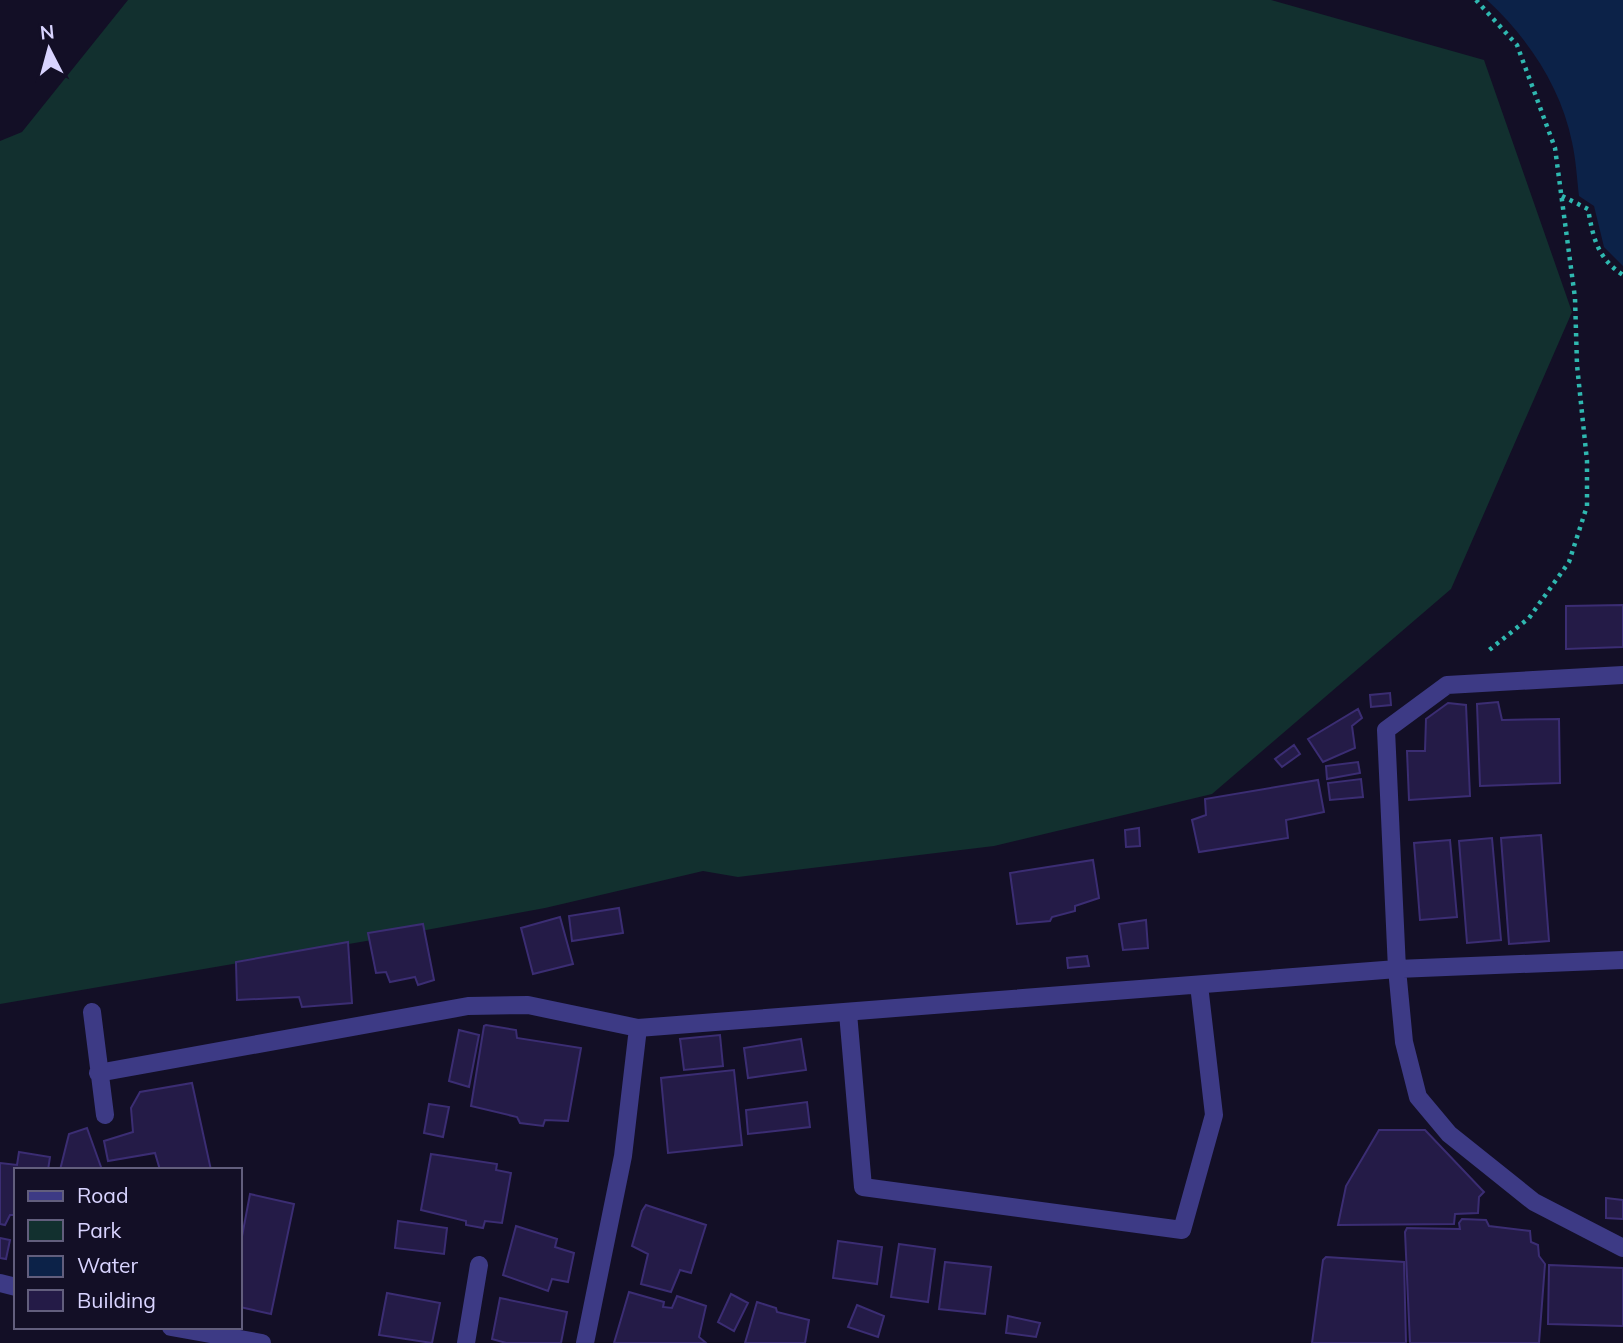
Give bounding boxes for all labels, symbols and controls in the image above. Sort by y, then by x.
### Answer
north arrow [14,14,84,84]
text: N [39,19,56,45]
legend [14,1168,242,1329]
text: Road [77,1182,128,1208]
text: Park [77,1217,121,1243]
text: Water [77,1252,138,1278]
text: Building [77,1287,156,1313]

